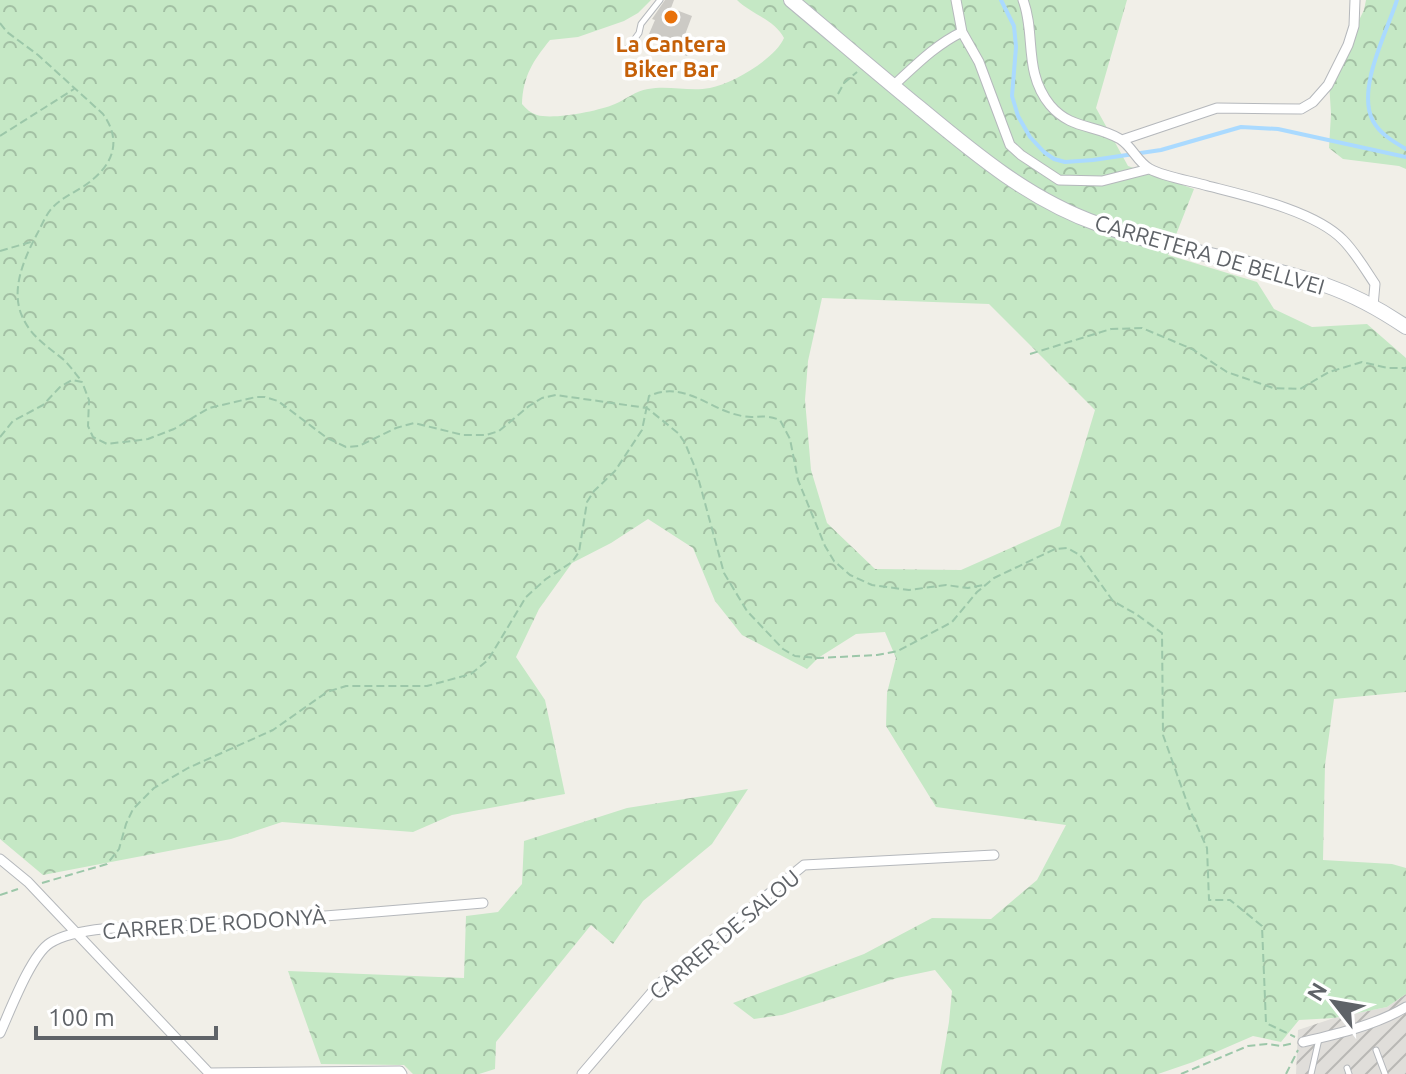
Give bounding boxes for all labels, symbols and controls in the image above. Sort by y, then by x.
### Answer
marker: La Cantera Biker Bar [662,8,680,26]
place label: La Cantera Biker Bar [615,31,727,81]
street label: CARRETERA DE BELLVEI [1092,209,1328,299]
street label: CARRER DE SALOU [644,864,804,1004]
street label: CARRER DE RODONYÀ [101,902,327,943]
north arrow [1294,962,1374,1042]
text: N [1301,978,1331,1005]
scale bar [36,990,216,1040]
text: 100 m [48,1004,115,1031]

